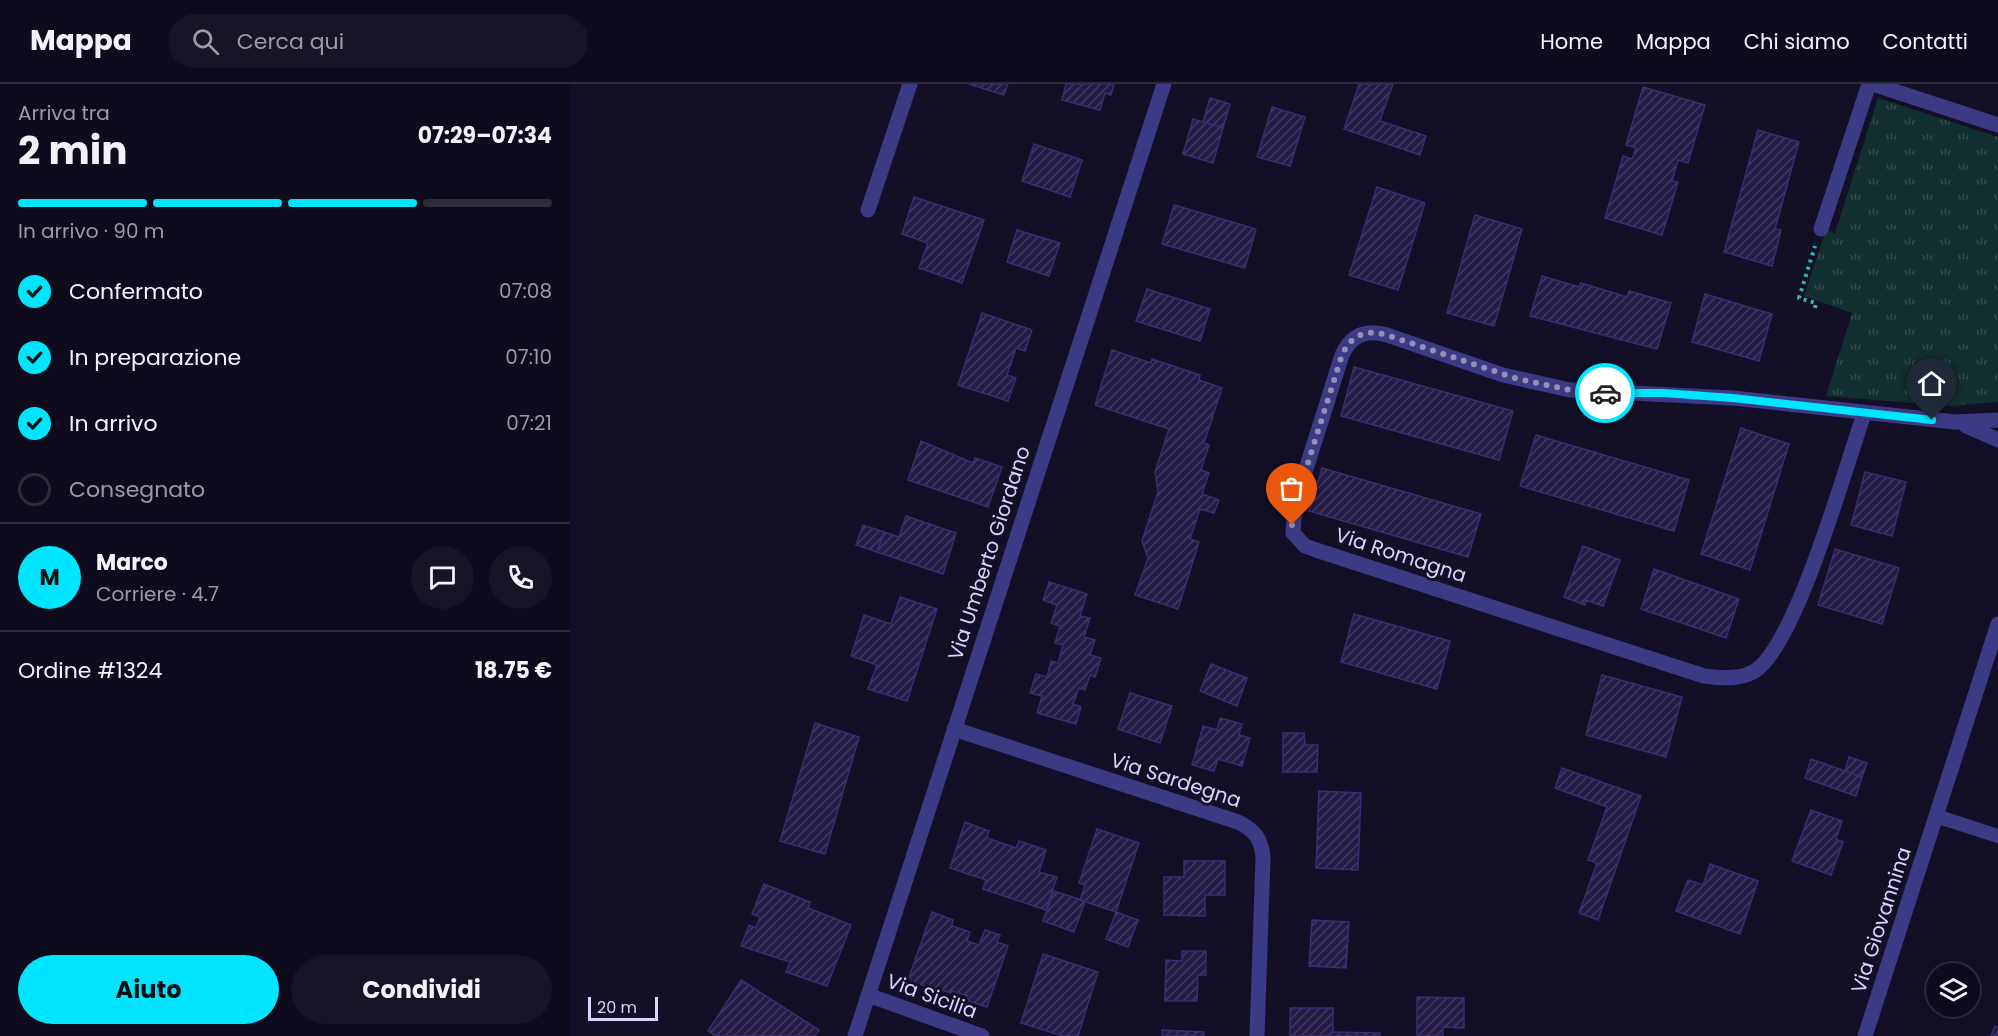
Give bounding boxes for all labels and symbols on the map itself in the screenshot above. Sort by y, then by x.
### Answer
pin [1906,358,1957,420]
courier [1575,363,1635,423]
street label: Via Umberto Giordano [941,442,1037,664]
pin [1266,463,1317,525]
street label: Via Romagna [1332,521,1470,589]
street label: Via Sardegna [1107,746,1245,814]
street label: Via Giovannina [1844,843,1918,997]
street label: Via Sicilia [883,967,981,1025]
scale bar [588,994,658,1022]

